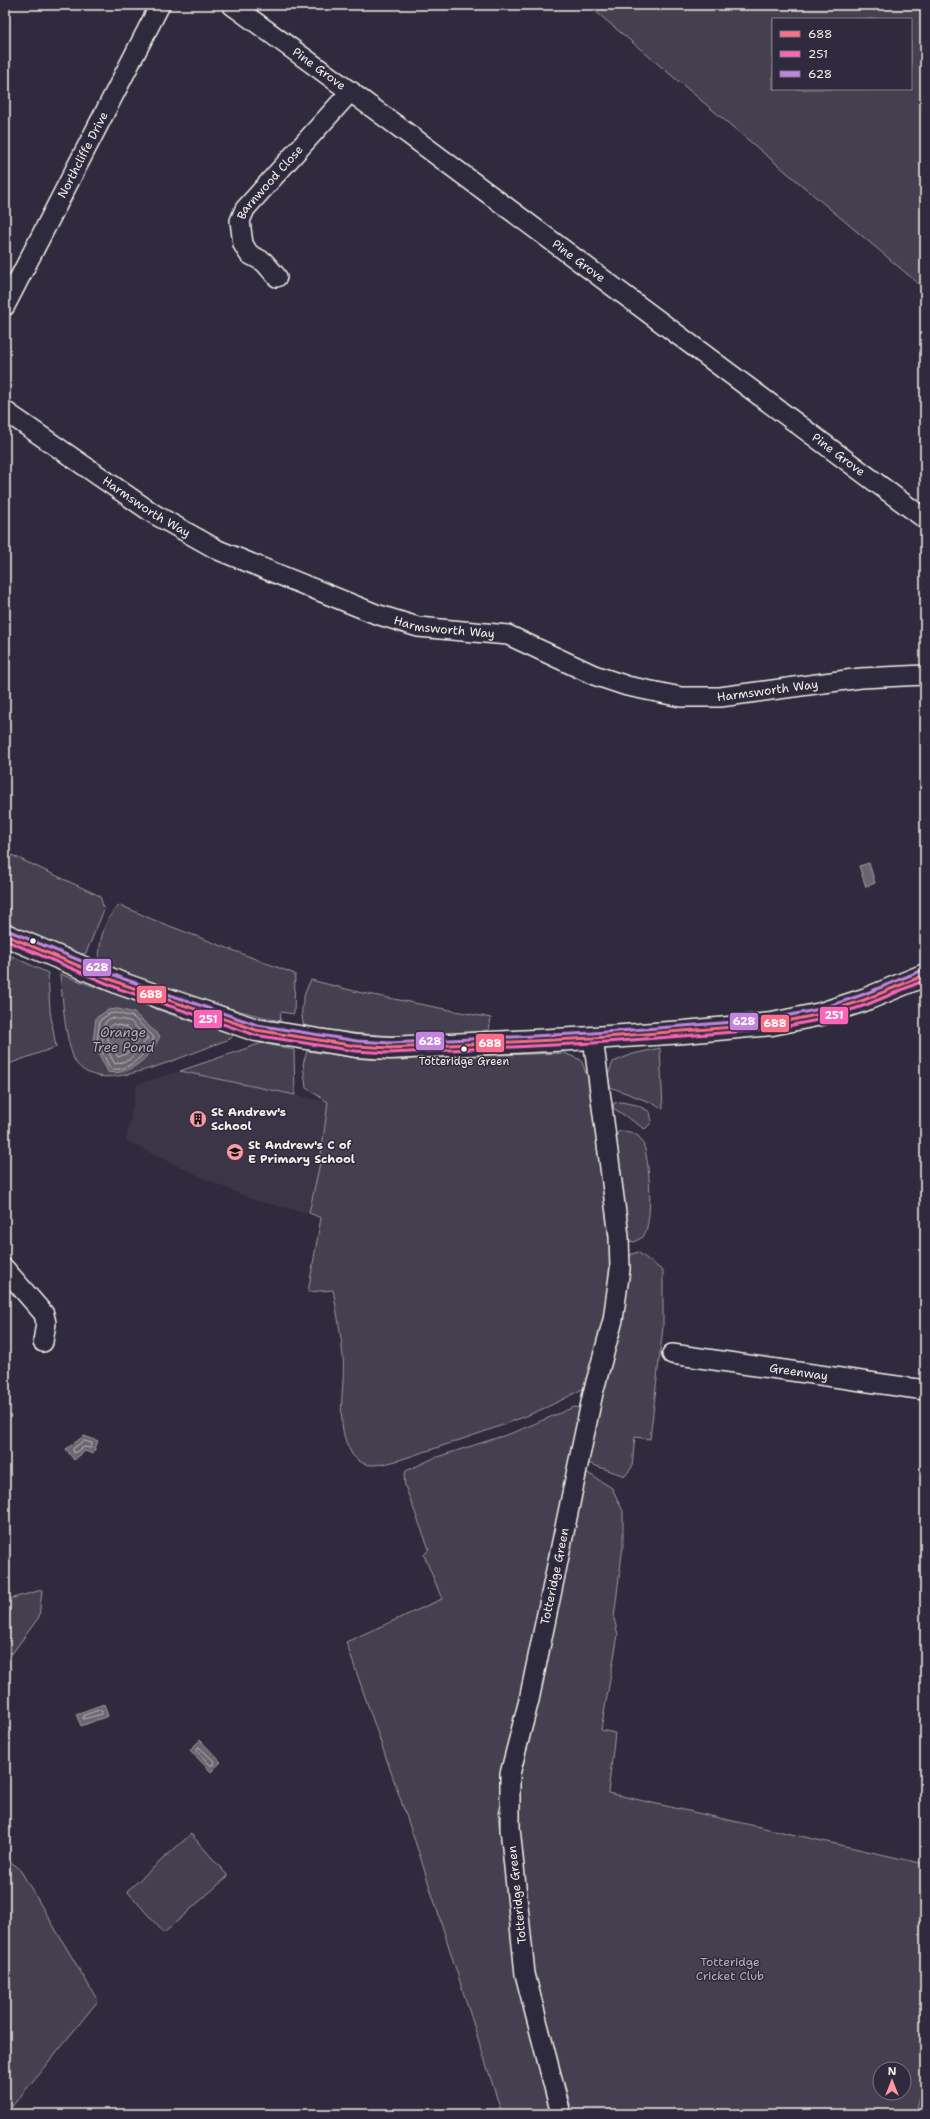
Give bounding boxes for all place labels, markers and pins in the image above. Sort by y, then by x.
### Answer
unlabelled marker [28,936,38,946]
marker: Totteridge Green [459,1044,469,1054]
place label: Totteridge Green [419,1054,509,1069]
place label: St Andrew's School [211,1104,286,1134]
building icon: St Andrew's School [188,1109,208,1129]
place label: St Andrew's C of E Primary School [248,1137,355,1167]
school or university icon: St Andrew's C of E Primary School [225,1142,245,1162]

